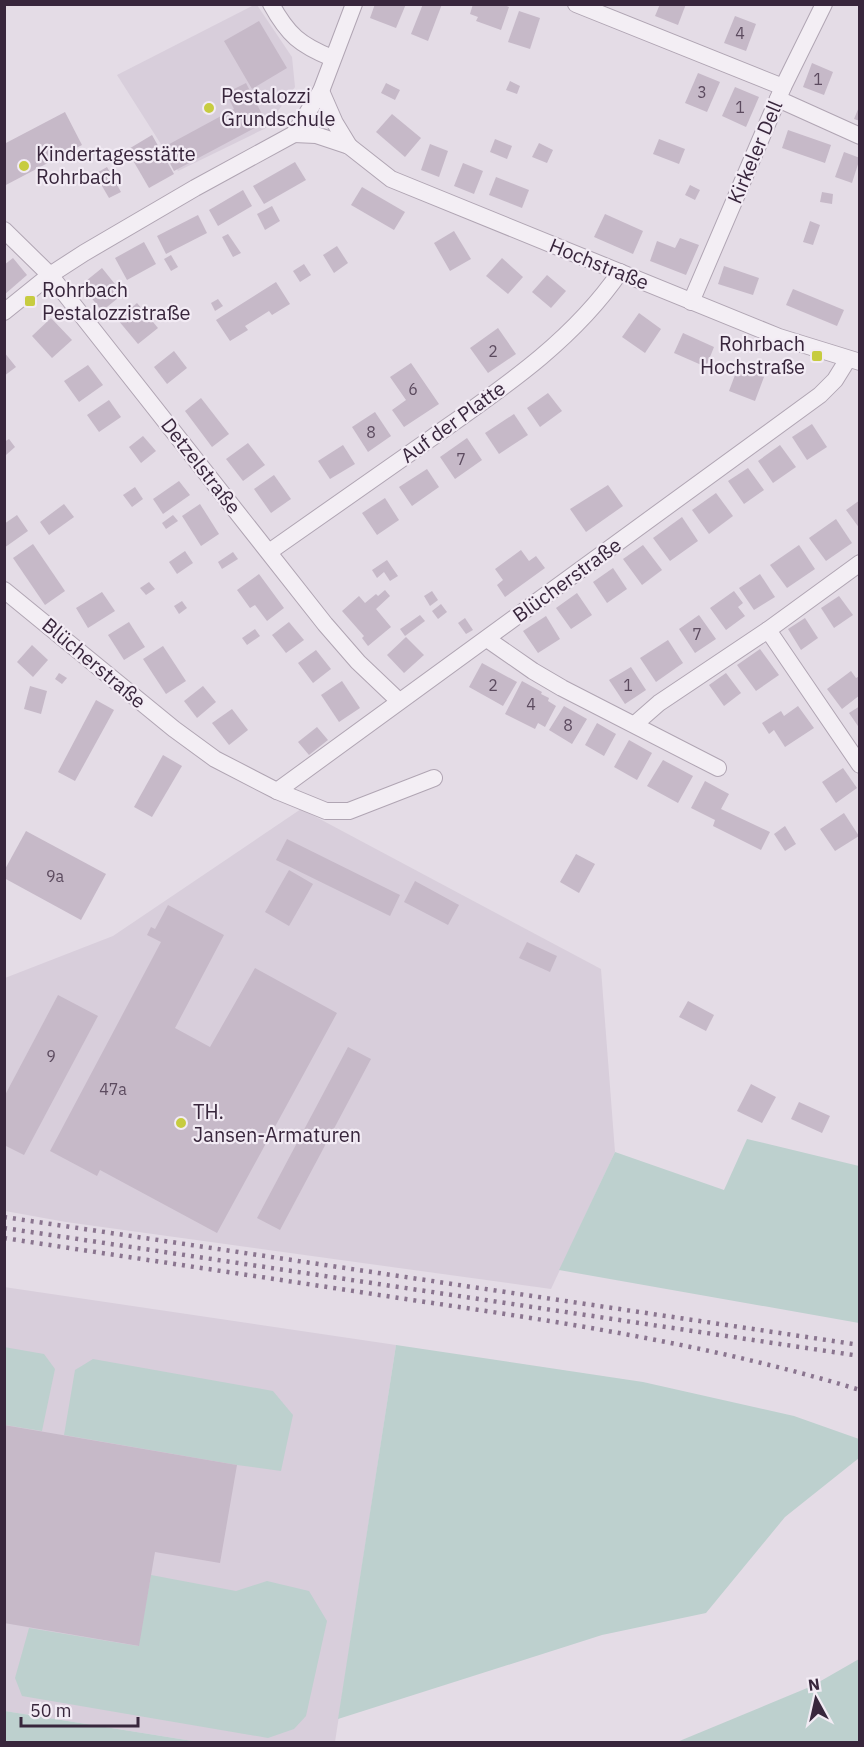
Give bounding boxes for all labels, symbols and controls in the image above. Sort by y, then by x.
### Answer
house number: 4 [735,23,745,43]
house number: 1 [813,69,823,89]
place label: Pestalozzi Grundschule [221,82,336,132]
house number: 3 [697,82,707,102]
street label: Kirkeler Dell [721,96,788,208]
house number: 1 [735,97,745,117]
marker: Pestalozzi Grundschule [202,101,216,115]
place label: Kindertagesstätte Rohrbach [36,140,196,190]
marker: Kindertagesstätte Rohrbach [17,159,31,173]
street label: Hochstraße [545,231,653,296]
place label: Rohrbach Pestalozzistraße [42,276,190,326]
marker: Rohrbach Pestalozzistraße [23,294,37,308]
place label: Rohrbach Hochstraße [700,330,805,380]
house number: 2 [488,341,498,361]
marker: Rohrbach Hochstraße [810,349,824,363]
street label: Auf der Platte [395,375,510,469]
house number: 6 [408,379,418,399]
street label: Detzelstraße [155,412,248,519]
house number: 8 [366,422,376,442]
house number: 7 [456,449,466,469]
street label: Blücherstraße [507,531,626,628]
street label: Blücherstraße [37,611,152,714]
house number: 7 [692,624,702,644]
house number: 2 [488,675,498,695]
house number: 1 [623,675,633,695]
house number: 4 [526,694,536,714]
house number: 8 [563,715,573,735]
house number: 9a [46,866,65,886]
house number: 9 [46,1046,56,1066]
house number: 47a [99,1079,127,1099]
place label: TH. Jansen-Armaturen [193,1098,361,1148]
marker: TH. Jansen-Armaturen [174,1116,188,1130]
north arrow [786,1669,846,1729]
text: N [807,1673,821,1695]
scale bar [21,1690,138,1728]
text: 50 m [30,1699,72,1722]

